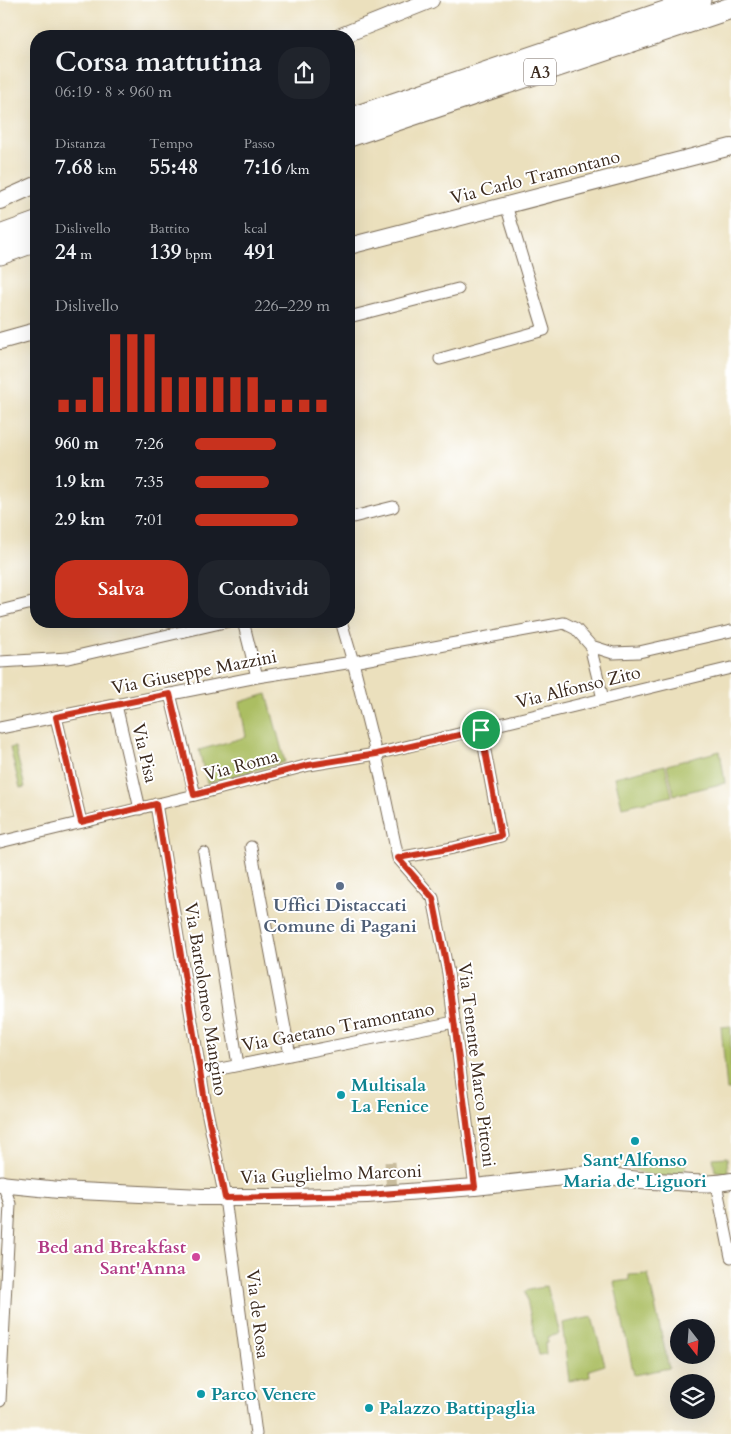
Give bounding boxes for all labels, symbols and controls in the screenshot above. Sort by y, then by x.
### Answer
text: Corsa mattutina [55,43,262,81]
button: share [278,47,330,99]
road number: A3 [524,58,556,86]
text: 06:19 · 8 × 960 m [55,81,172,103]
text: Distanza [55,134,106,153]
text: Tempo [149,134,193,153]
text: Passo [244,134,275,153]
street label: Via Carlo Tramontano [448,144,623,211]
text: 7.68 [55,153,93,182]
text: 55:48 [149,153,198,182]
text: 7:16 [244,153,282,182]
text: km [93,160,116,179]
text: /km [282,160,310,179]
text: Dislivello [55,219,111,238]
text: Battito [149,219,190,238]
text: kcal [244,219,267,238]
text: 24 [55,238,77,267]
text: 139 [149,238,182,267]
text: 491 [244,238,276,267]
text: m [77,245,92,264]
text: bpm [182,245,212,264]
text: Dislivello [55,295,119,317]
text: 226–229 m [254,295,330,317]
text: 960 m [55,433,99,455]
text: 7:26 [135,433,164,455]
text: 1.9 km [55,471,105,493]
text: 7:35 [135,471,164,493]
text: 2.9 km [55,509,105,531]
text: 7:01 [135,509,164,531]
button: Salva [55,560,188,618]
button: Condividi [198,560,330,618]
street label: Via Giuseppe Mazzini [109,644,279,701]
street label: Via Alfonso Zito [513,660,643,715]
pin [460,709,502,751]
icon: arrive [467,716,495,744]
street label: Via Pisa [126,721,164,786]
street label: Via Roma [201,744,281,787]
marker: Uffici Distaccati Comune di Pagani [334,880,346,892]
place label: Uffici Distaccati Comune di Pagani [263,893,417,939]
street label: Via Bartolomeo Mangino [178,901,233,1098]
street label: Via Tenente Marco Pittoni [452,961,501,1169]
street label: Via Gaetano Tramontano [240,997,437,1058]
place label: Multisala La Fenice [351,1073,429,1119]
marker: Multisala La Fenice [335,1089,347,1101]
marker: Sant'Alfonso Maria de' Liguori [629,1135,641,1147]
place label: Sant'Alfonso Maria de' Liguori [563,1148,707,1194]
street label: Via Guglielmo Marconi [240,1159,422,1190]
place label: Bed and Breakfast Sant'Anna [37,1235,187,1281]
marker: Bed and Breakfast Sant'Anna [190,1251,202,1263]
street label: Via de Rosa [240,1268,275,1360]
north arrow [670,1319,715,1364]
map controls [670,1319,715,1419]
button: layers [670,1374,715,1419]
place label: Parco Venere [211,1382,316,1407]
marker: Parco Venere [195,1388,207,1400]
place label: Palazzo Battipaglia [379,1396,536,1421]
marker: Palazzo Battipaglia [363,1402,375,1414]

